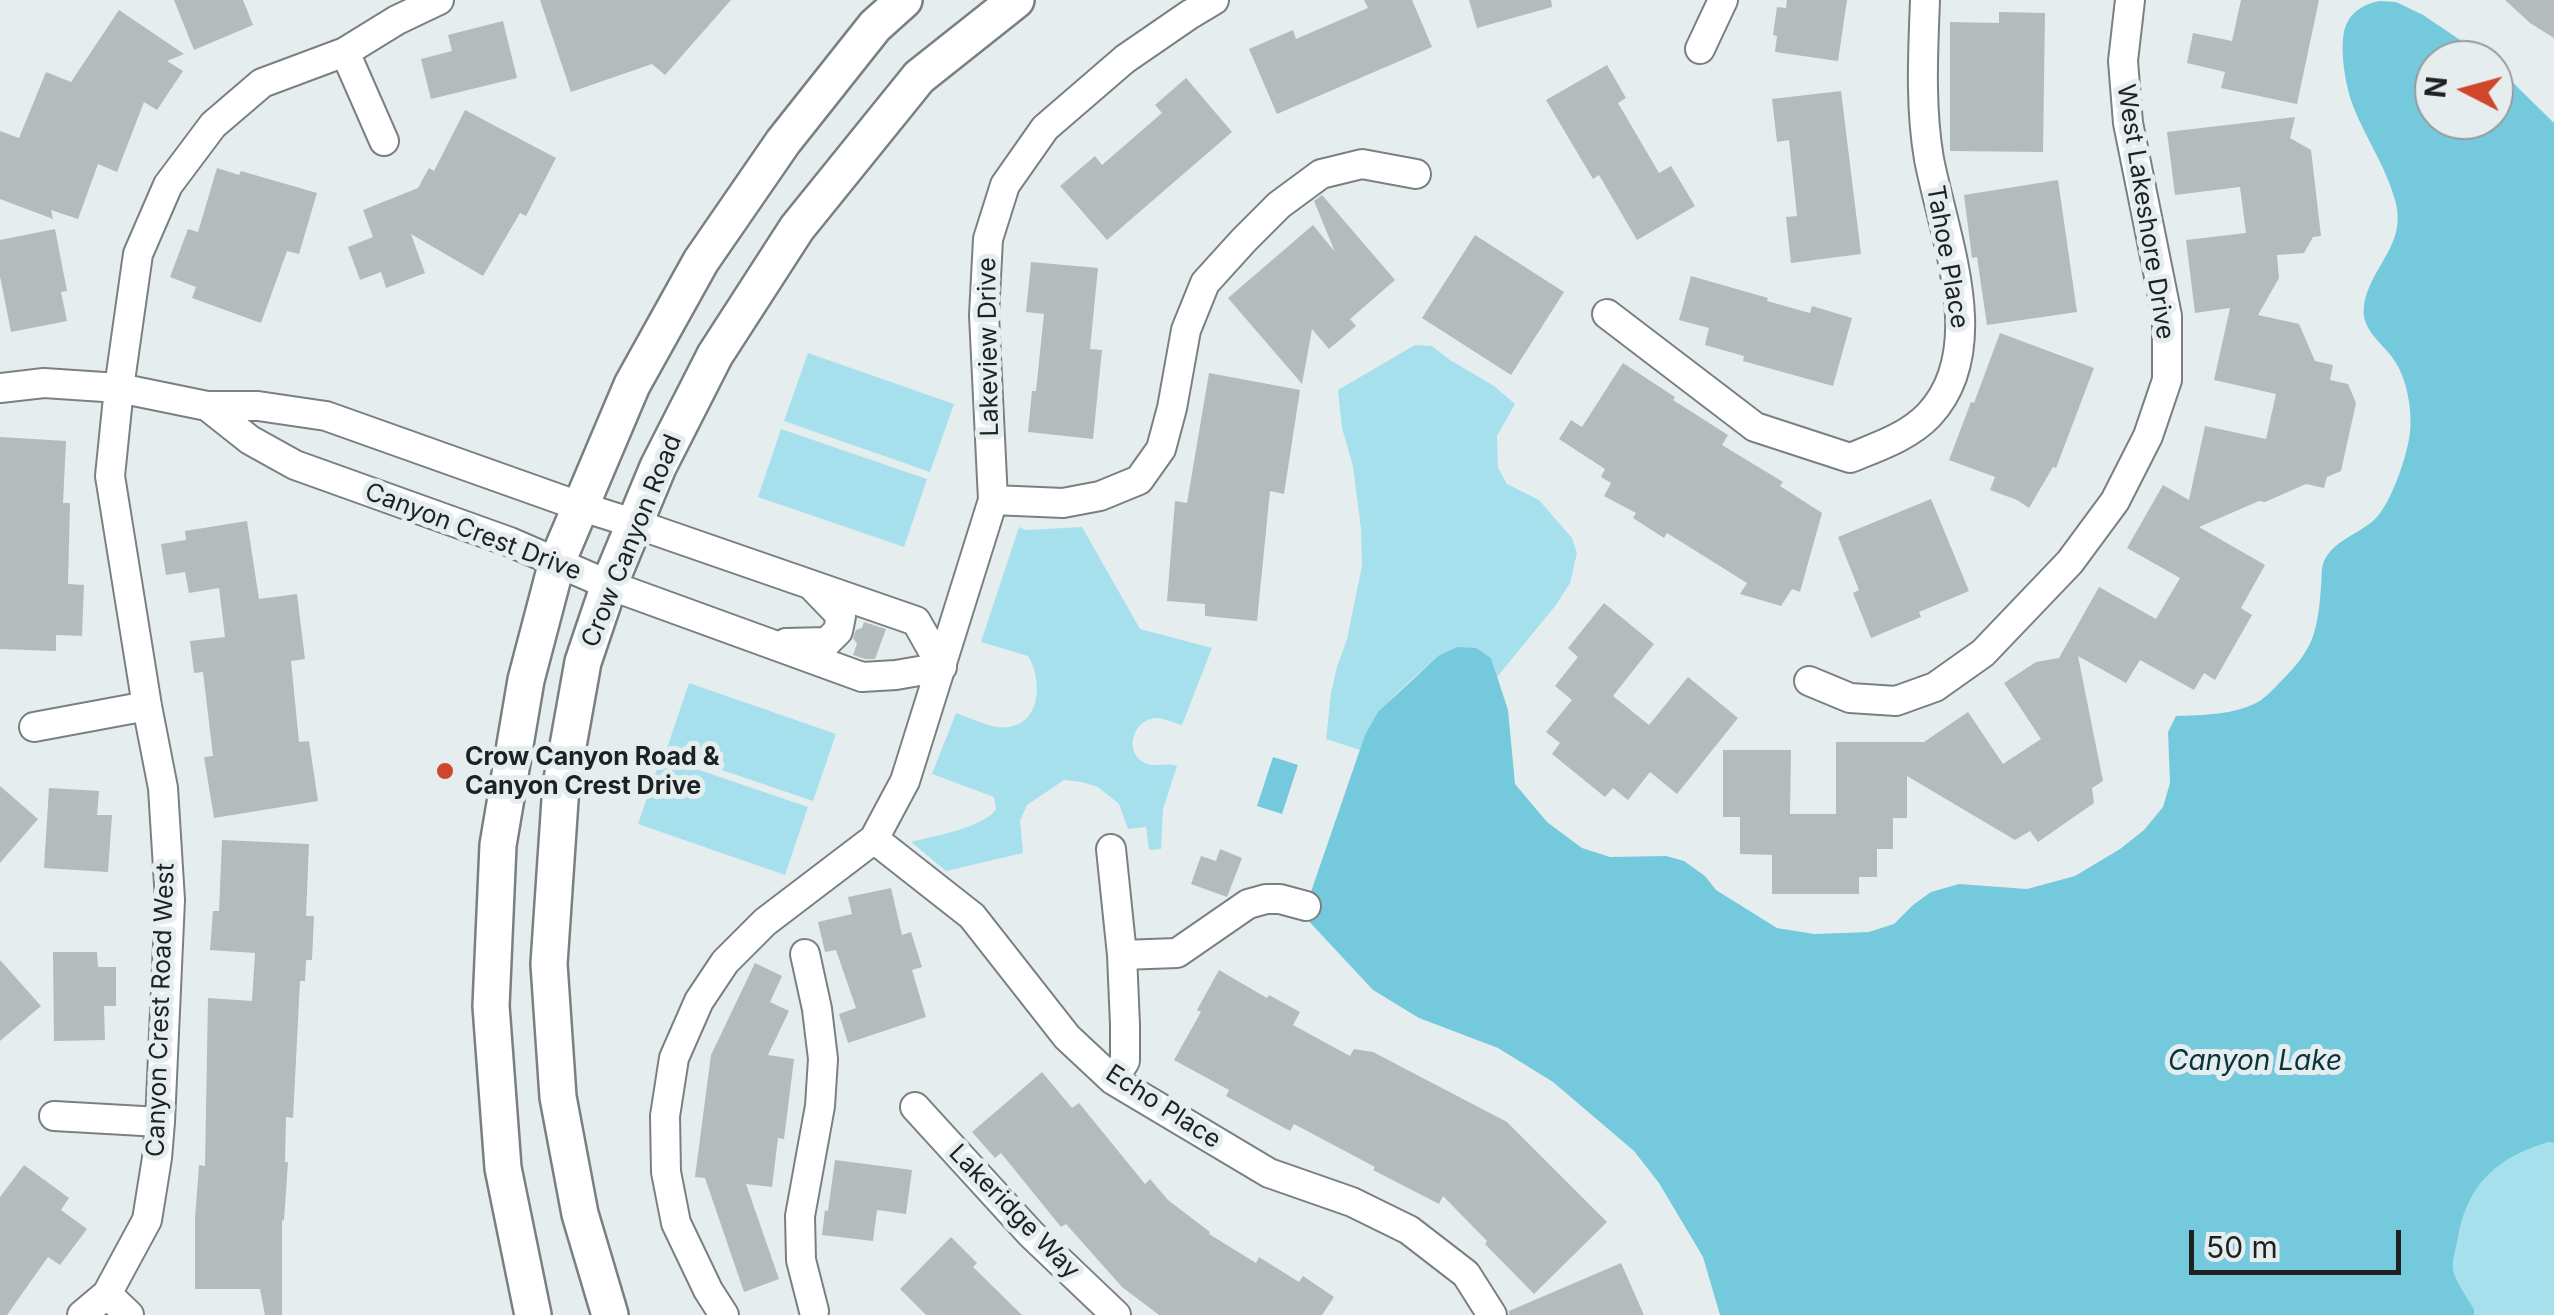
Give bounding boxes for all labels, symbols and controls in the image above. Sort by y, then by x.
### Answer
north arrow [2414,40,2514,140]
text: N [2418,75,2454,99]
street label: West Lakeshore Drive [2110,82,2180,342]
street label: Tahoe Place [1920,183,1974,331]
street label: Lakeview Drive [972,257,1006,437]
street label: Crow Canyon Road [576,430,688,652]
street label: Canyon Crest Drive [361,477,585,587]
place label: Crow Canyon Road & Canyon Crest Drive [465,742,719,801]
marker: Crow Canyon Road & Canyon Crest Drive [434,760,456,782]
street label: Canyon Crest Road West [141,863,181,1157]
water label: Canyon Lake [2168,1045,2342,1079]
street label: Echo Place [1100,1059,1226,1155]
street label: Lakeridge Way [942,1139,1086,1285]
scale bar [2194,1210,2406,1272]
text: 50 m [2206,1229,2278,1265]

